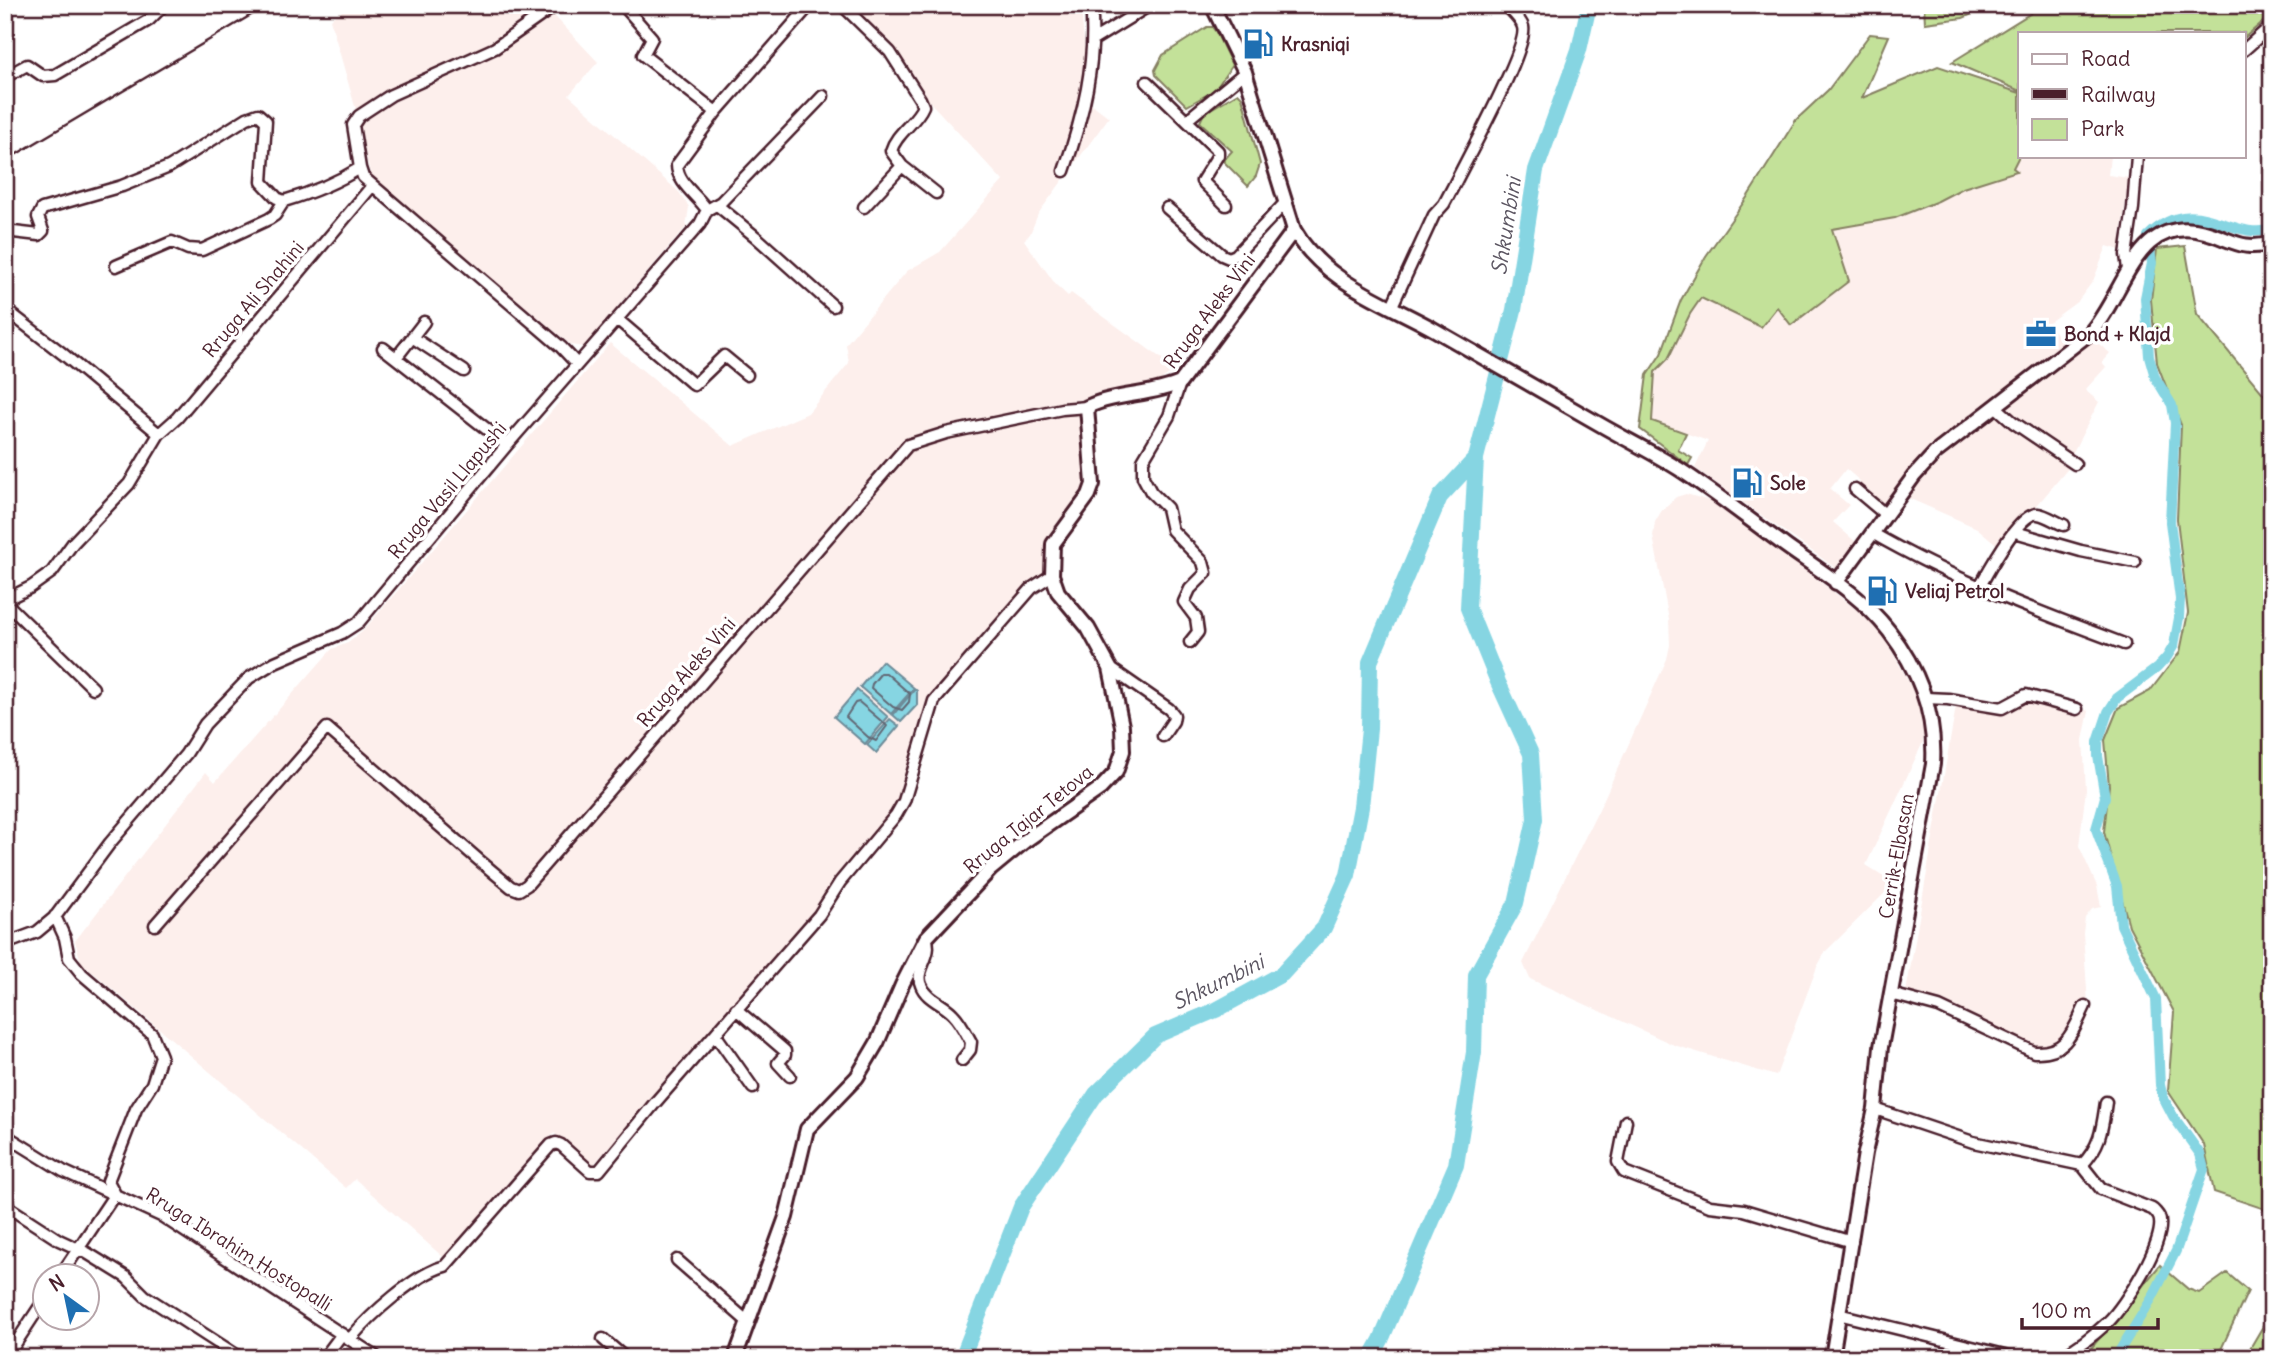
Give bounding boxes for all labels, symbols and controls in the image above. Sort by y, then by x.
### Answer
fuel station icon: Krasniqi [1241,27,1275,61]
place label: Krasniqi [1281,32,1350,56]
legend [2018,32,2246,158]
text: Road [2081,45,2130,72]
text: Railway [2081,81,2156,108]
text: Park [2081,115,2124,142]
water label: Shkumbini [1485,173,1527,277]
street label: Rruga Ali Shahini [197,236,309,362]
street label: Rruga Aleks Vini [1158,249,1260,373]
office icon: Bond + Klajd [2024,317,2058,351]
place label: Bond + Klajd [2064,322,2171,346]
street label: Rruga Vasil Llapushi [383,417,511,563]
fuel station icon: Sole [1730,466,1764,500]
place label: Sole [1770,471,1806,495]
fuel station icon: Veliaj Petrol [1865,574,1899,608]
place label: Veliaj Petrol [1905,579,2004,603]
street label: Rruga Aleks Vini [632,612,740,732]
street label: Rruga Tajar Tetova [958,759,1098,879]
street label: Cerrik-Elbasan [1873,791,1919,921]
water label: Shkumbini [1168,947,1270,1016]
street label: Rruga Ibrahim Hostopalli [142,1182,336,1316]
north arrow [32,1262,102,1332]
text: N [45,1269,69,1296]
scale bar [2022,1286,2158,1330]
text: 100 m [2032,1297,2091,1324]

